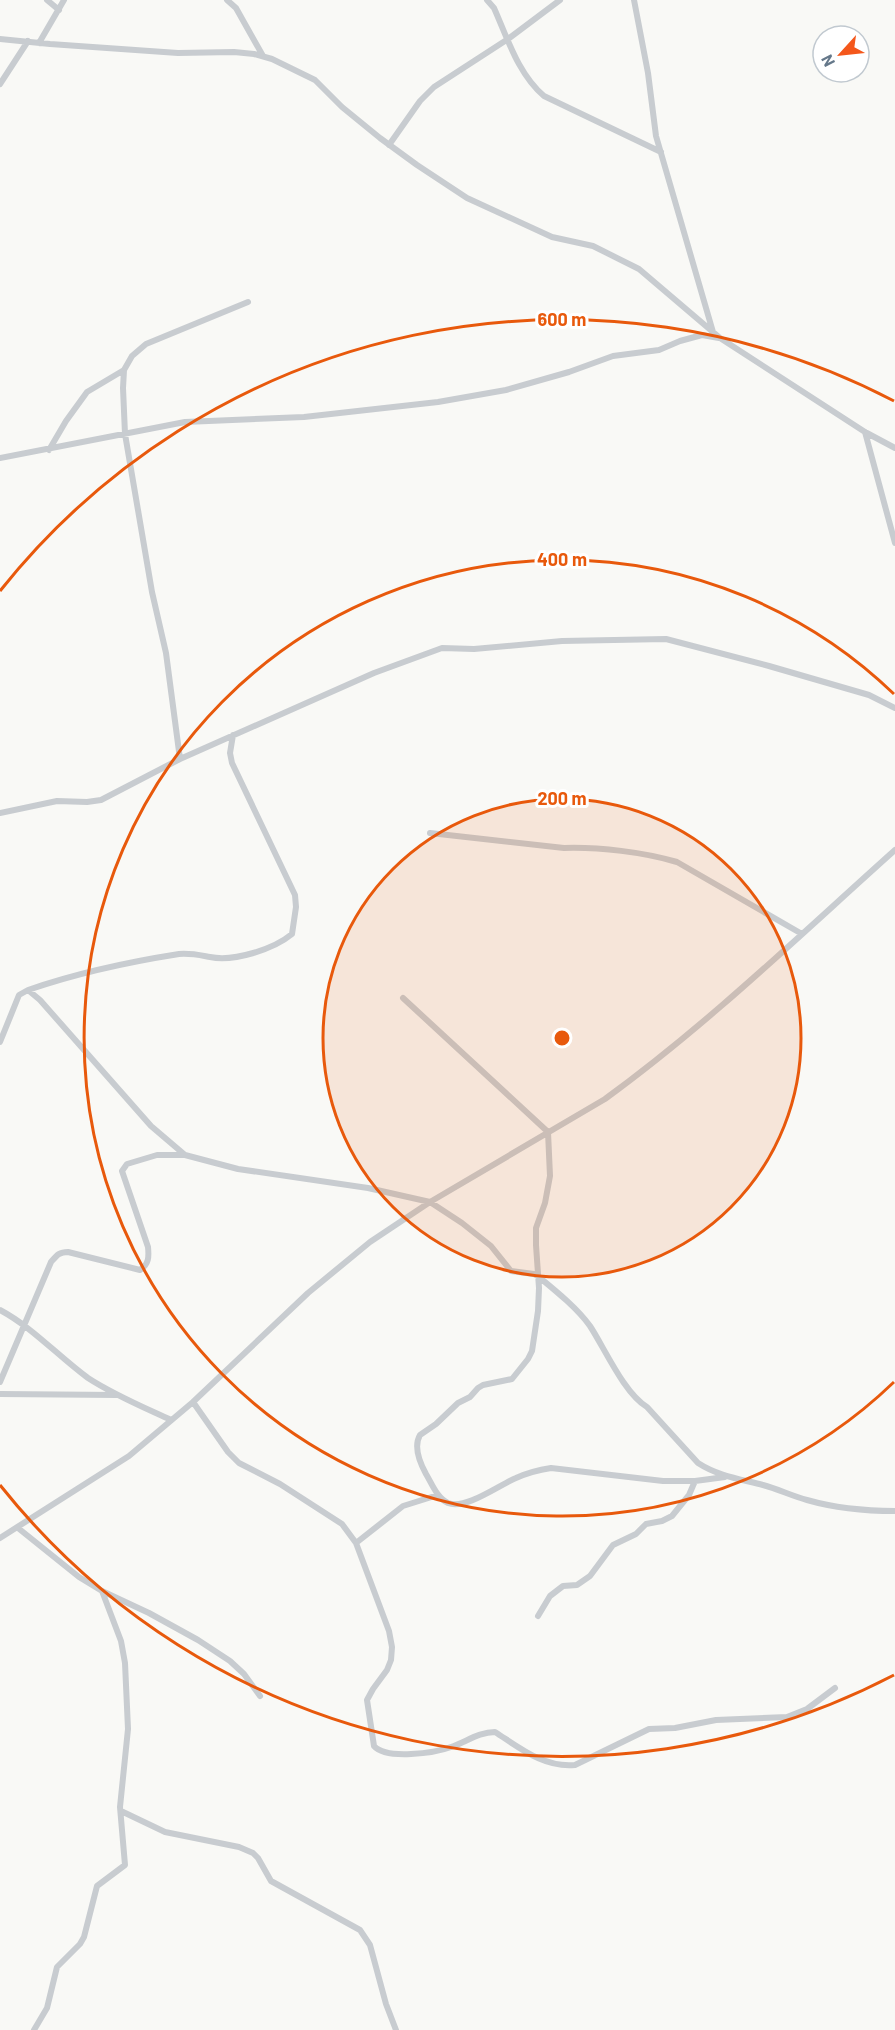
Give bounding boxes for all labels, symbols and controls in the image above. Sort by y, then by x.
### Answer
north arrow [811,24,871,84]
text: N [816,52,838,70]
text: 600 m [538,308,586,330]
text: 400 m [537,548,587,570]
text: 200 m [537,787,587,809]
centre of rings [552,1028,572,1048]

